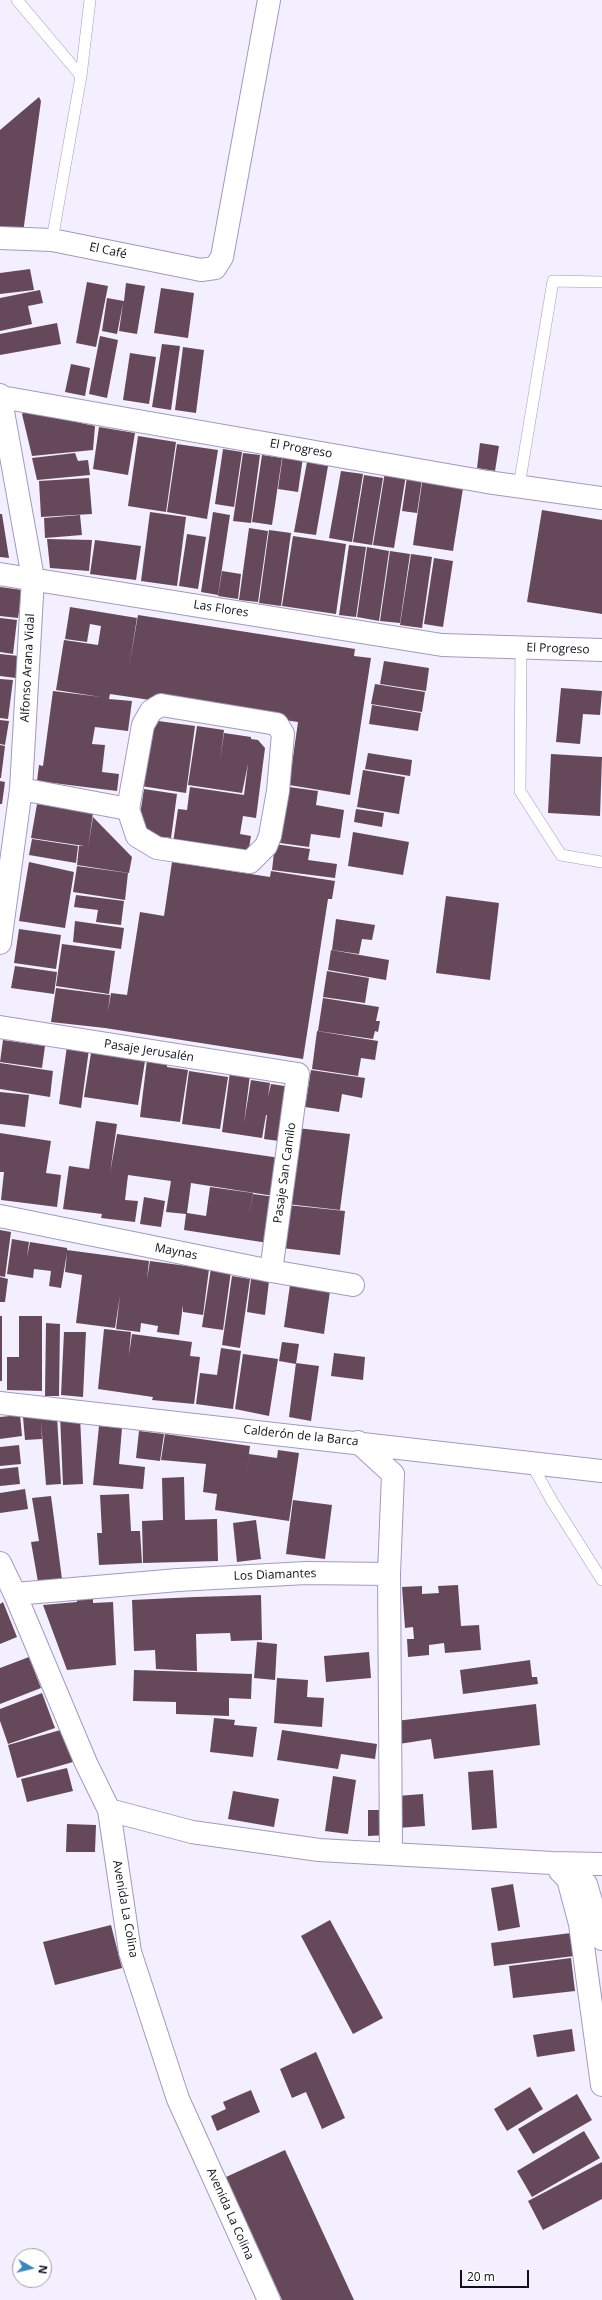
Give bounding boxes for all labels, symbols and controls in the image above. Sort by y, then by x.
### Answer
street label: El Café [88,240,128,262]
street label: El Progreso [269,436,333,462]
street label: Las Flores [192,598,250,620]
street label: Alfonso Arana Vidal [18,613,38,723]
street label: El Progreso [526,641,590,657]
street label: Pasaje Jerusalén [103,1037,195,1065]
street label: Pasaje San Camilo [271,1122,299,1224]
street label: Maynas [153,1241,199,1263]
street label: Calderón de la Barca [243,1423,359,1449]
street label: Los Diamantes [233,1566,317,1584]
street label: Avenida La Colina [109,1859,141,1959]
street label: Avenida La Colina [203,2166,257,2262]
north arrow [12,2248,52,2288]
scale bar [462,2262,531,2288]
text: N [35,2264,51,2275]
text: 20 m [467,2268,495,2285]

